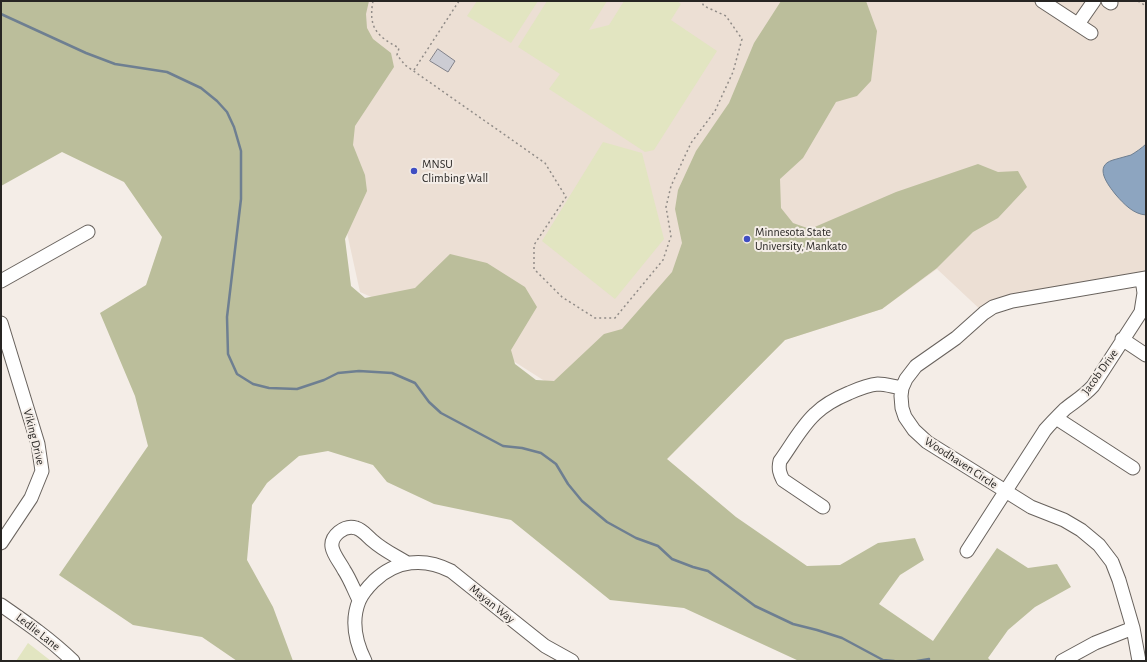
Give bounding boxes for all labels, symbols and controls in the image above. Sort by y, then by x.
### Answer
place label: MNSU Climbing Wall [422,157,488,185]
marker: MNSU Climbing Wall [409,166,419,176]
place label: Minnesota State University, Mankato [755,225,847,253]
marker: Minnesota State University, Mankato [742,234,752,244]
street label: Jacob Drive [1079,346,1121,398]
street label: Viking Drive [20,408,48,466]
street label: Woodhaven Circle [922,434,1000,492]
street label: Mayan Way [467,581,517,627]
street label: Ledlie Lane [13,610,63,654]

